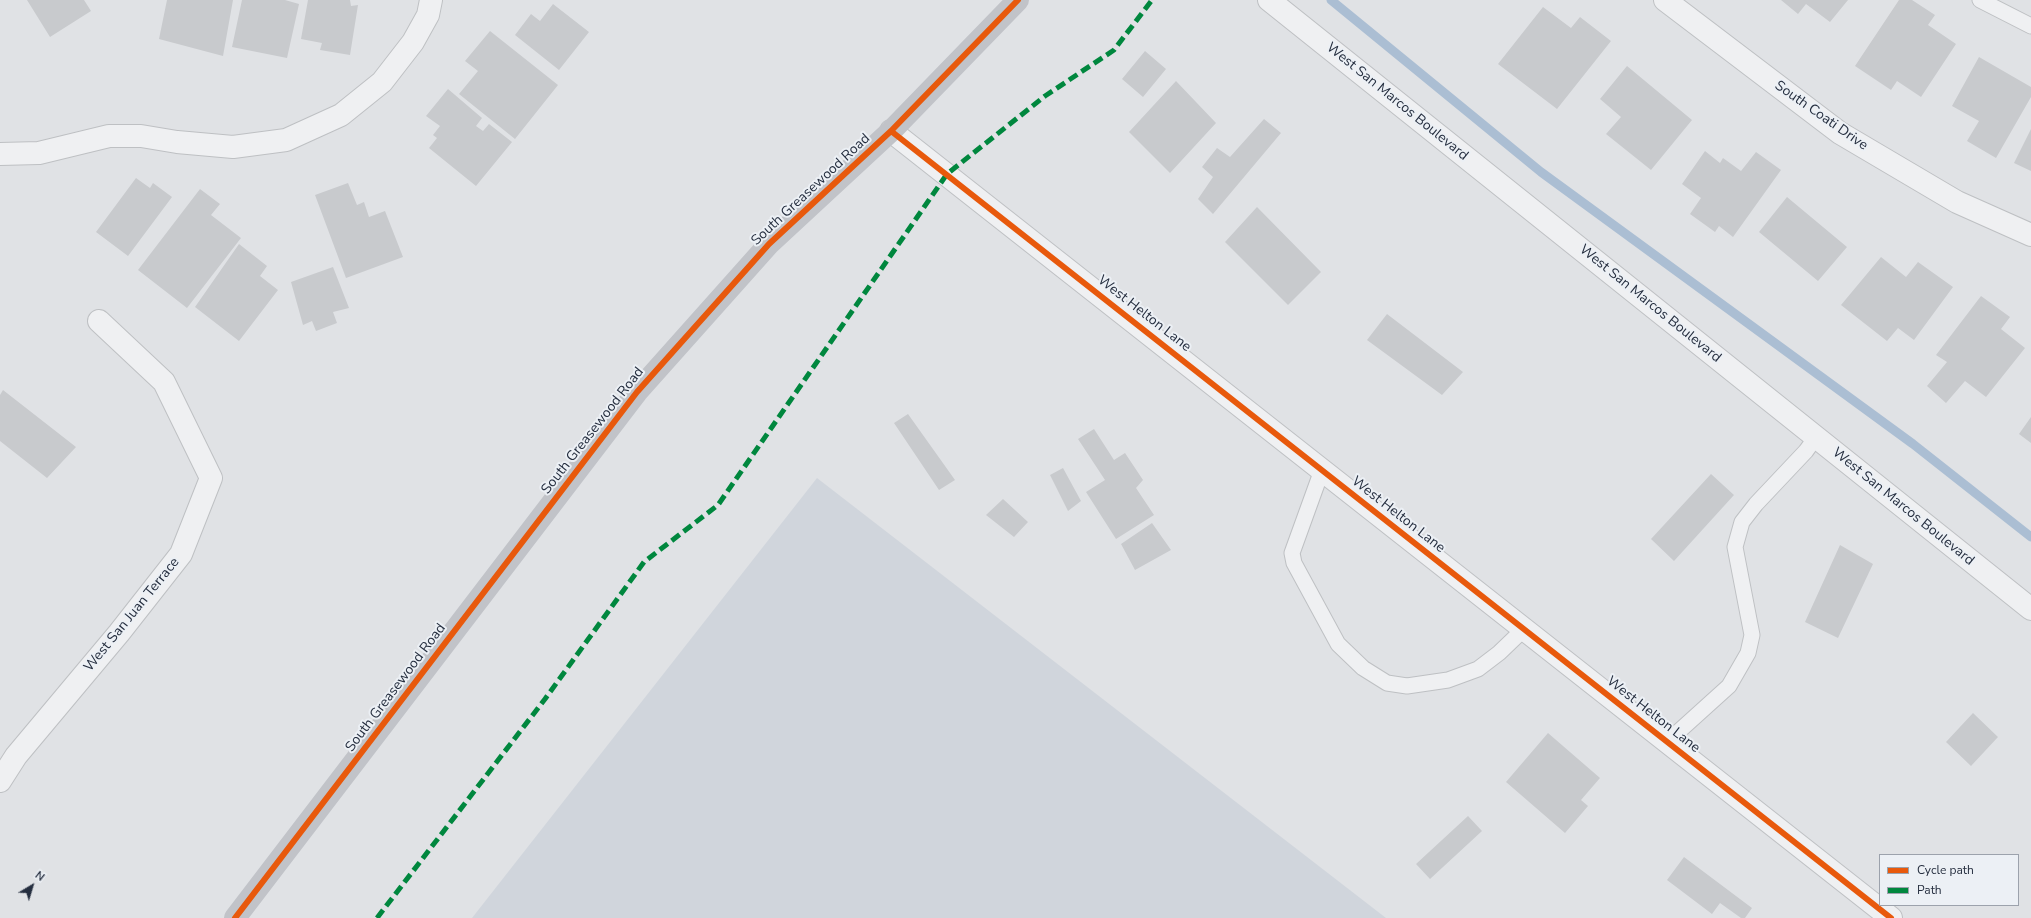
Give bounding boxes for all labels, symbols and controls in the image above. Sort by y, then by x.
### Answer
street label: West San Marcos Boulevard [1323,40,1471,164]
street label: South Coati Drive [1771,78,1871,154]
street label: South Greasewood Road [748,131,874,249]
street label: West San Marcos Boulevard [1576,242,1724,366]
street label: West Helton Lane [1094,272,1194,356]
street label: South Greasewood Road [538,364,648,498]
street label: West San Marcos Boulevard [1829,445,1977,569]
street label: West Helton Lane [1348,473,1448,557]
street label: West San Juan Terrace [81,554,183,676]
street label: South Greasewood Road [342,621,450,755]
street label: West Helton Lane [1603,673,1703,757]
legend [1879,854,2019,906]
text: Cycle path [1917,862,1974,878]
north arrow [12,866,52,906]
text: N [32,868,48,885]
text: Path [1917,882,1942,898]

